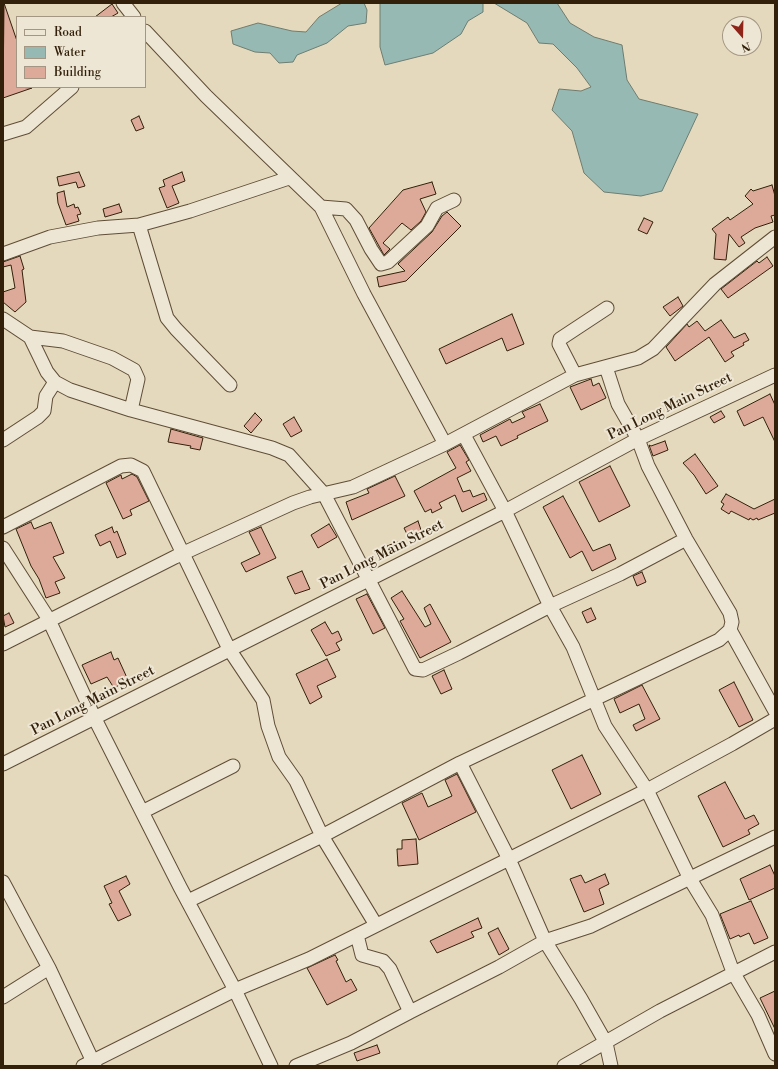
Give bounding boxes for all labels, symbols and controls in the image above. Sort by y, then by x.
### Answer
legend [16,16,146,88]
north arrow [722,16,762,56]
text: Road [54,25,82,40]
text: N [739,38,752,54]
text: Water [54,45,86,60]
text: Building [54,65,101,80]
street label: Pan Long Main Street [605,370,735,444]
street label: Pan Long Main Street [318,517,446,593]
street label: Pan Long Main Street [29,663,157,739]

